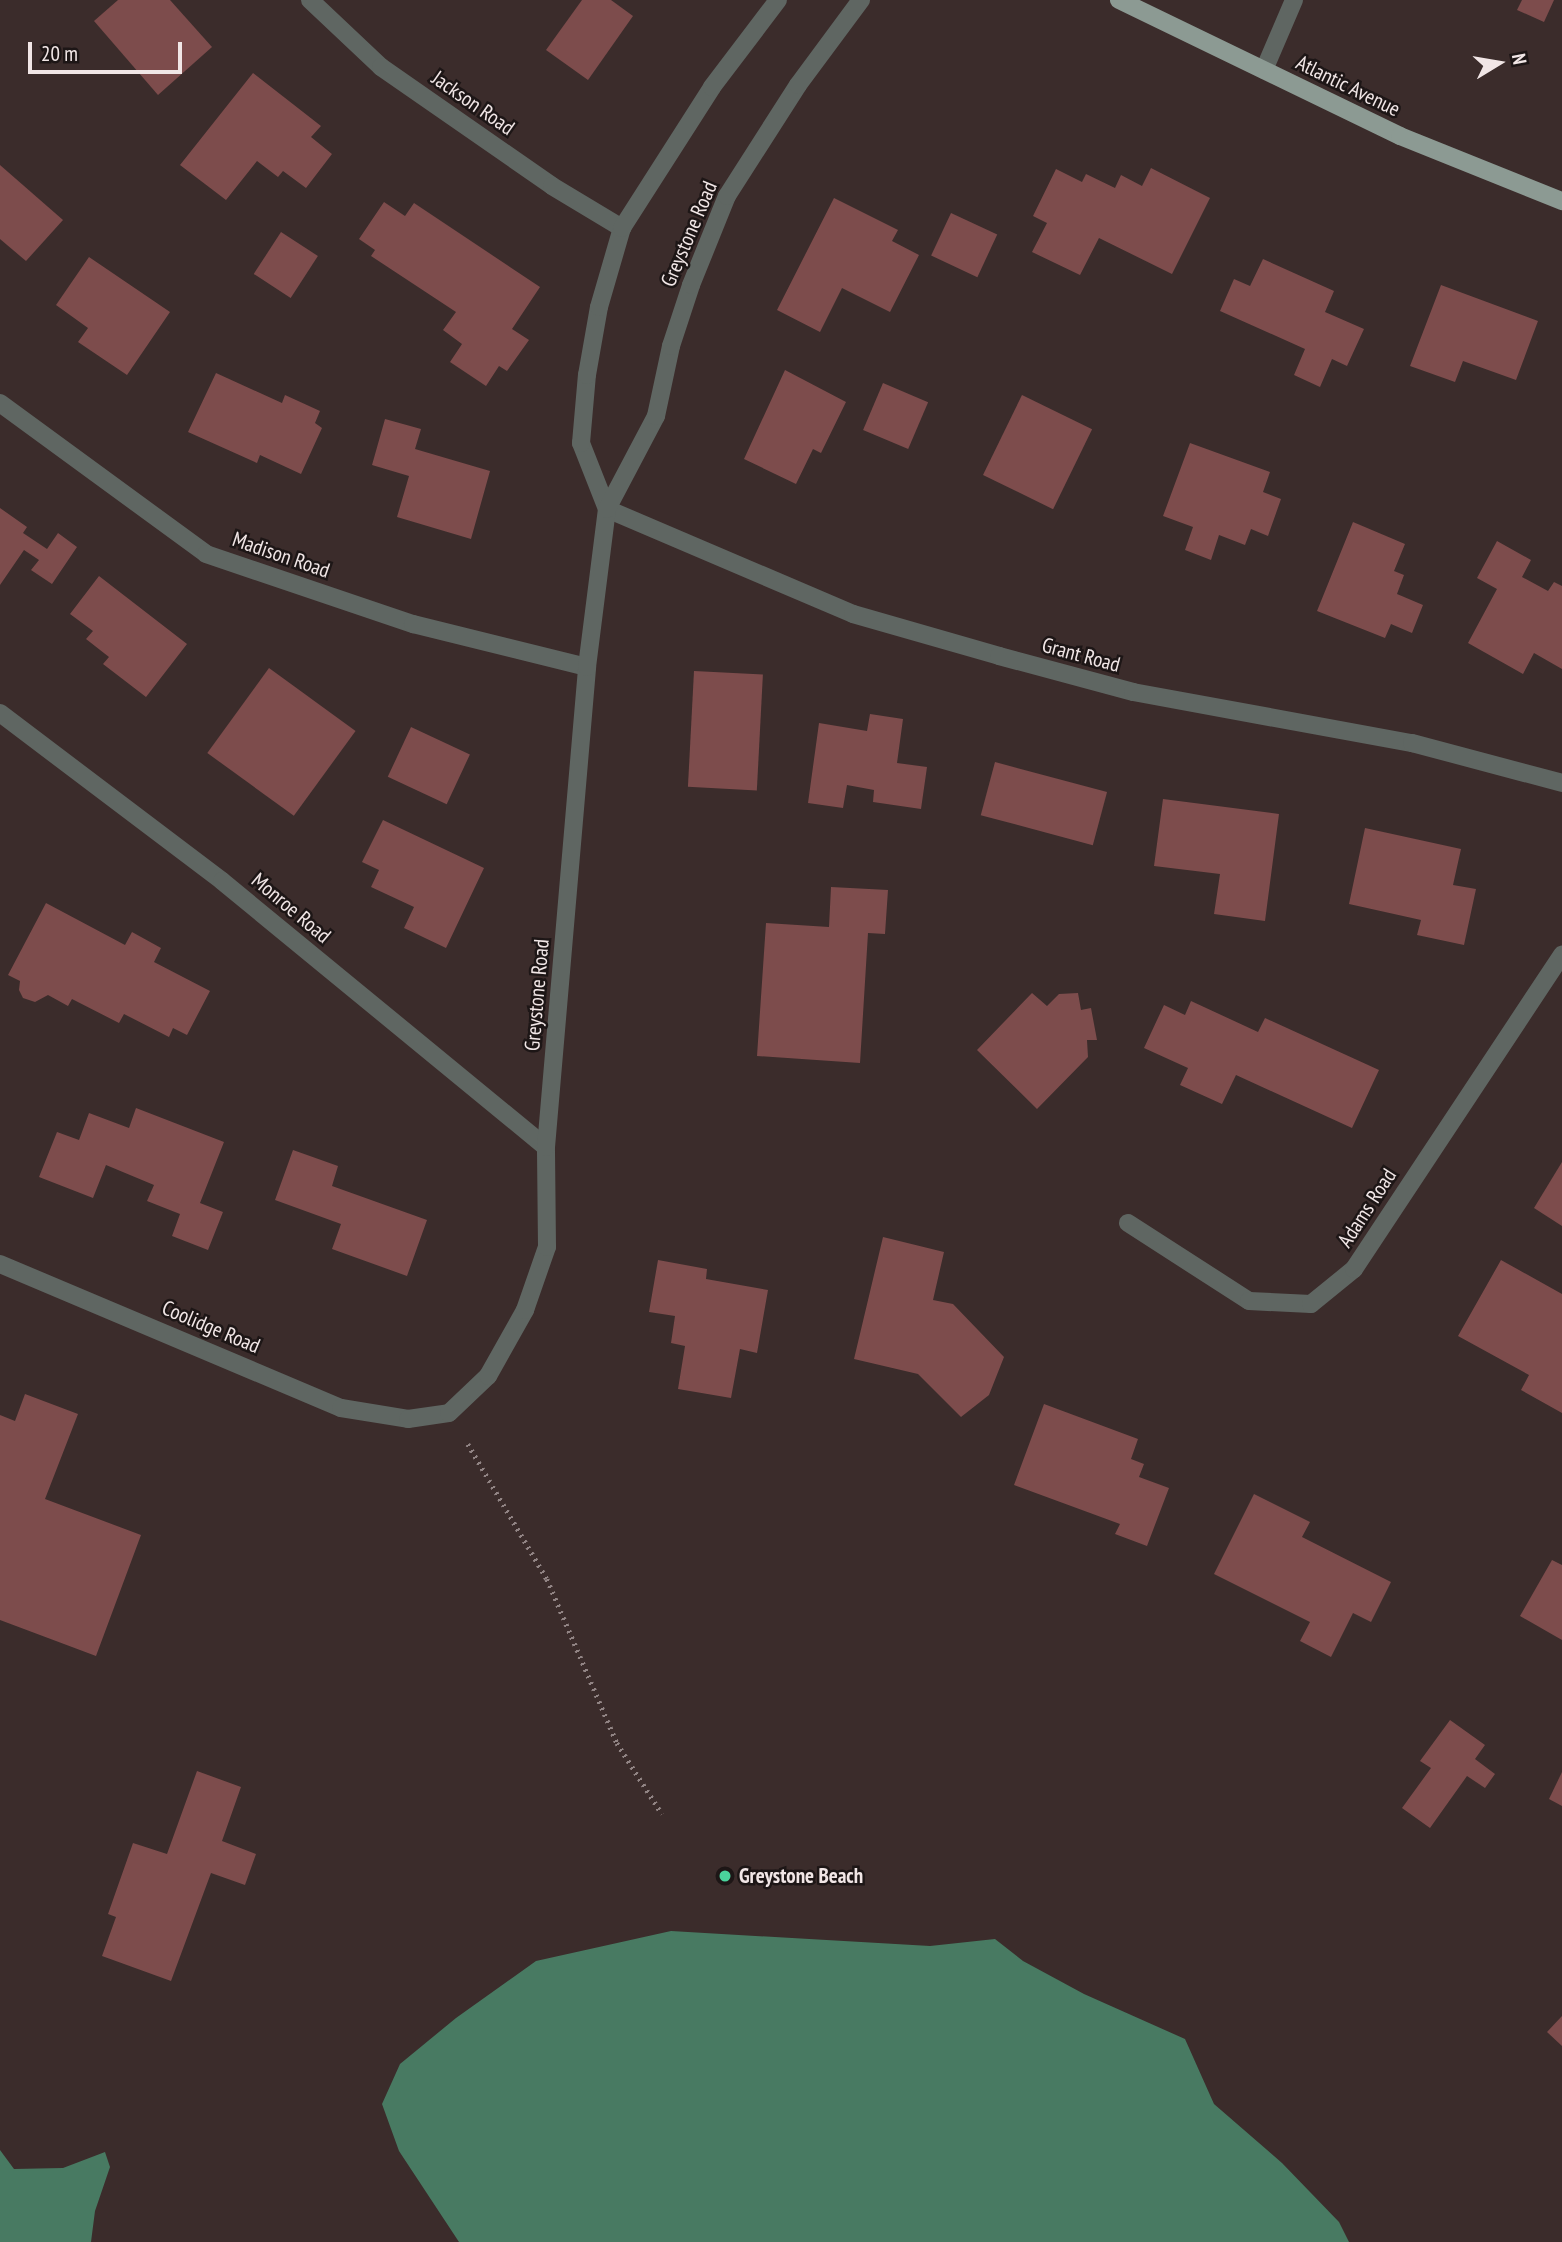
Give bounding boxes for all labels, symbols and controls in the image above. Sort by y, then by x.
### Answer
scale bar [32,28,186,72]
north arrow [1464,28,1534,98]
text: 20 m [41,40,78,67]
street label: Atlantic Avenue [1292,50,1404,122]
text: N [1507,52,1532,66]
street label: Jackson Road [427,66,519,140]
street label: Greystone Road [655,177,723,291]
street label: Madison Road [229,527,333,583]
street label: Grant Road [1039,633,1123,677]
street label: Monroe Road [246,868,336,948]
street label: Greystone Road [520,938,554,1052]
street label: Adams Road [1332,1164,1402,1252]
street label: Coolidge Road [158,1295,264,1359]
place label: Greystone Beach [739,1863,863,1889]
marker: Greystone Beach [717,1868,733,1884]

